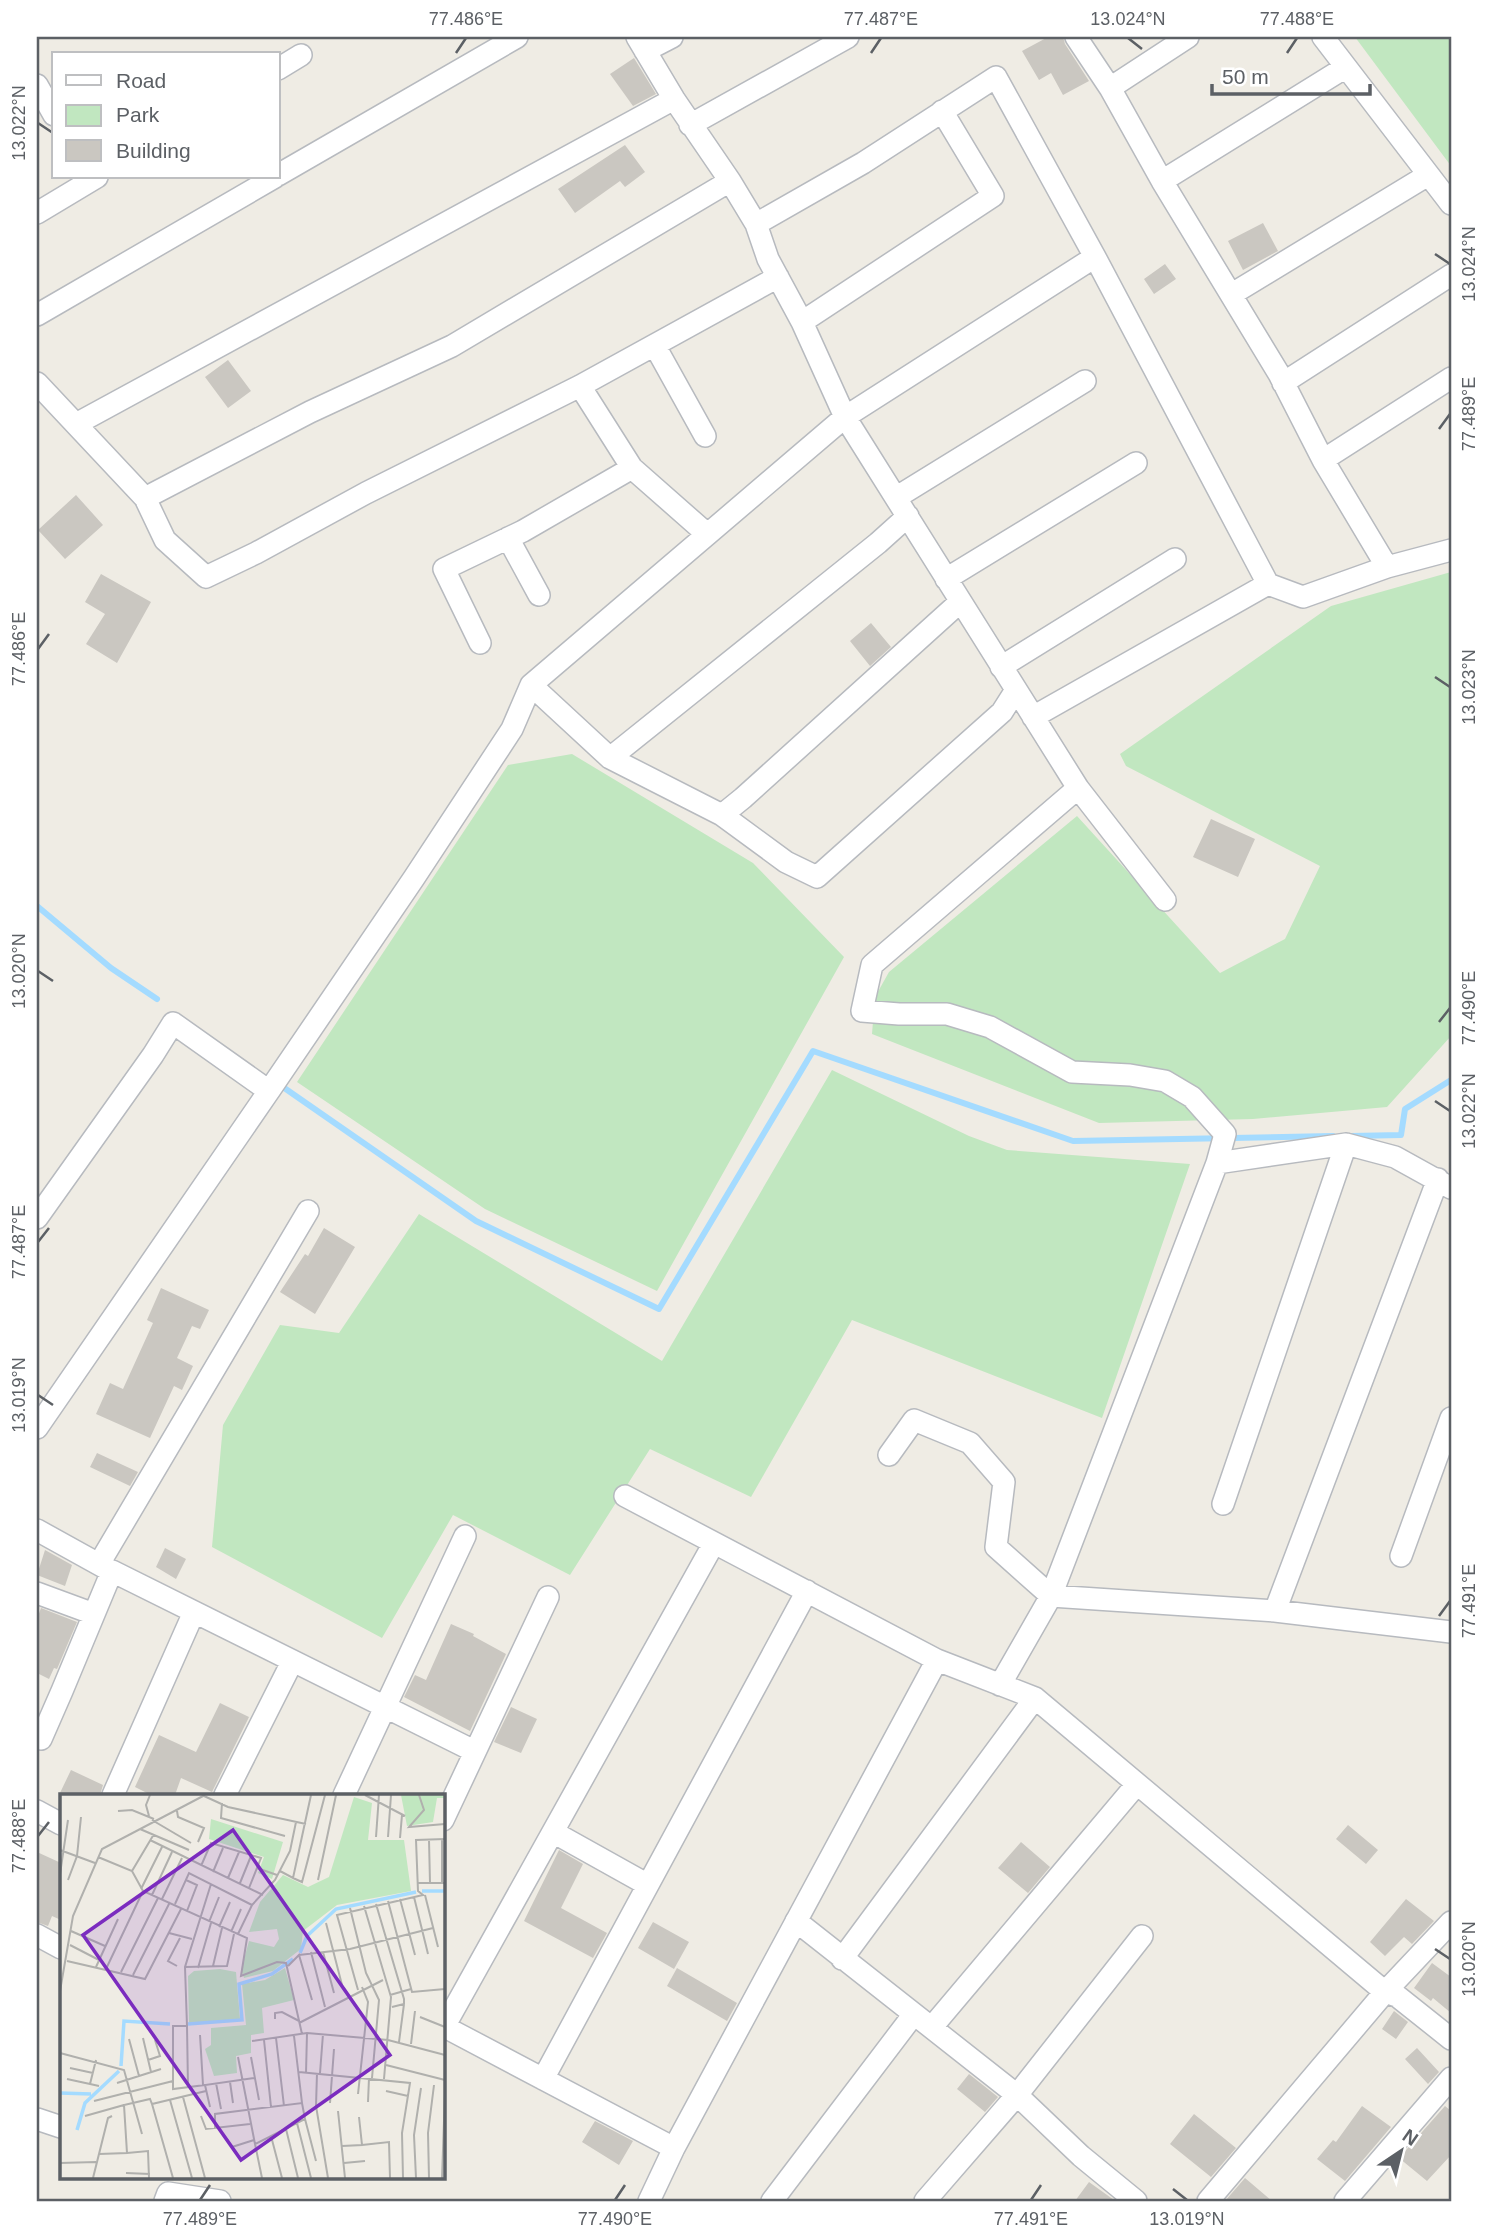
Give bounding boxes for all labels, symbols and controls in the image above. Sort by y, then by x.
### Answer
text: 77.486°E [429,9,503,29]
text: 77.487°E [844,9,918,29]
text: 13.024°N [1090,9,1166,29]
text: 77.488°E [1260,9,1334,29]
legend [52,52,280,178]
scale bar [1212,52,1369,96]
text: 50 m [1222,65,1269,88]
text: Road [116,69,166,92]
text: 13.022°N [9,85,29,161]
text: Park [116,103,160,126]
text: Building [116,139,191,162]
text: 13.024°N [1459,226,1479,302]
text: 77.489°E [1459,377,1479,451]
text: 77.486°E [9,612,29,686]
text: 13.023°N [1459,649,1479,725]
text: 13.020°N [9,933,29,1009]
text: 77.490°E [1459,971,1479,1045]
text: 13.022°N [1459,1073,1479,1149]
text: 77.487°E [9,1205,29,1279]
text: 13.019°N [9,1357,29,1433]
text: 77.491°E [1459,1564,1479,1638]
inset map [60,1794,444,2178]
text: 77.488°E [9,1799,29,1873]
text: 13.020°N [1459,1921,1479,1997]
north arrow [1366,2116,1436,2186]
text: N [1399,2125,1422,2150]
text: 77.489°E [163,2209,237,2229]
text: 77.490°E [578,2209,652,2229]
text: 77.491°E [994,2209,1068,2229]
text: 13.019°N [1149,2209,1225,2229]

